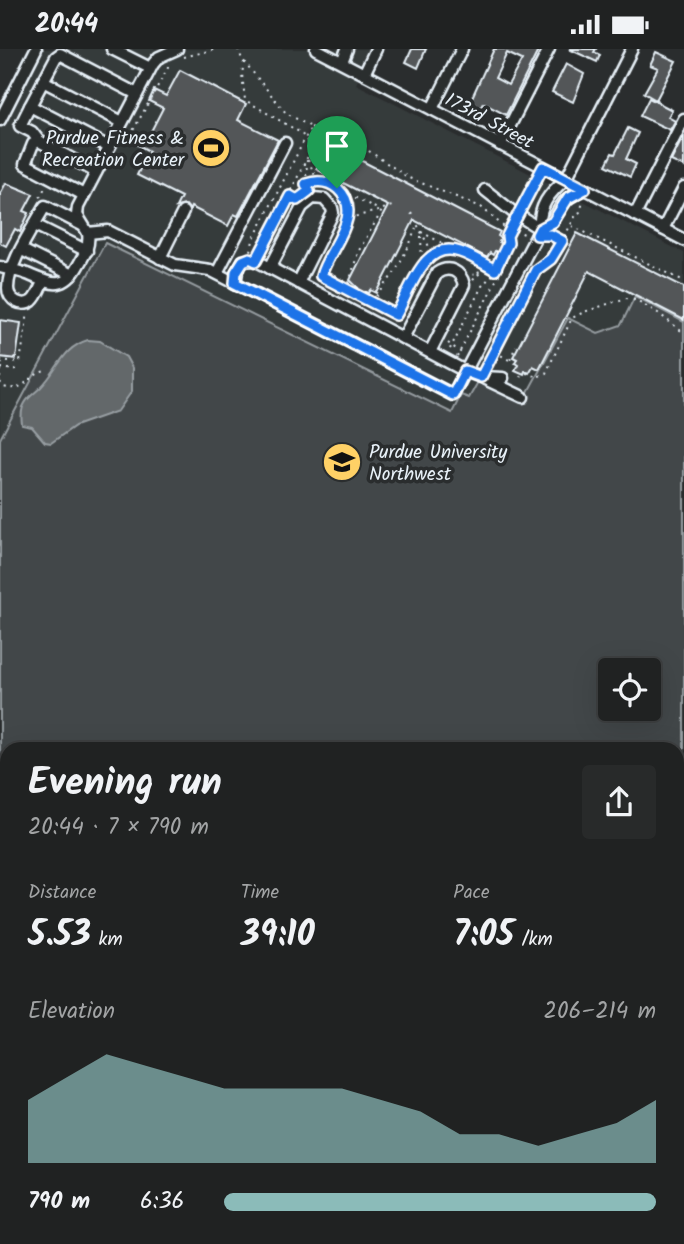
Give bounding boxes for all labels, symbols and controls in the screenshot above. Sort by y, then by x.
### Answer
text: 20:44 [35,4,98,46]
street label: 173rd Street [439,86,540,158]
pin [307,116,367,188]
place label: Purdue Fitness & Recreation Center [42,124,186,176]
sports icon: Purdue Fitness & Recreation Center [190,127,232,169]
icon: arrive [318,127,356,165]
place label: Purdue University Northwest [369,438,508,490]
school or university icon: Purdue University Northwest [321,441,363,483]
map controls [598,658,661,721]
button: locate [598,658,661,721]
text: Evening run [28,754,222,814]
button: share [582,765,656,839]
text: 20:44 · 7 × 790 m [28,810,209,846]
text: Distance [28,878,96,908]
text: Time [241,878,279,908]
text: Pace [453,878,490,908]
text: 5.53 [28,908,91,964]
text: 39:10 [241,908,315,964]
text: 7:05 [453,908,514,964]
text: km [91,925,123,955]
text: /km [514,925,553,955]
text: Elevation [28,994,115,1030]
text: 206–214 m [544,994,656,1030]
text: 790 m [28,1184,90,1220]
text: 6:36 [140,1184,184,1220]

